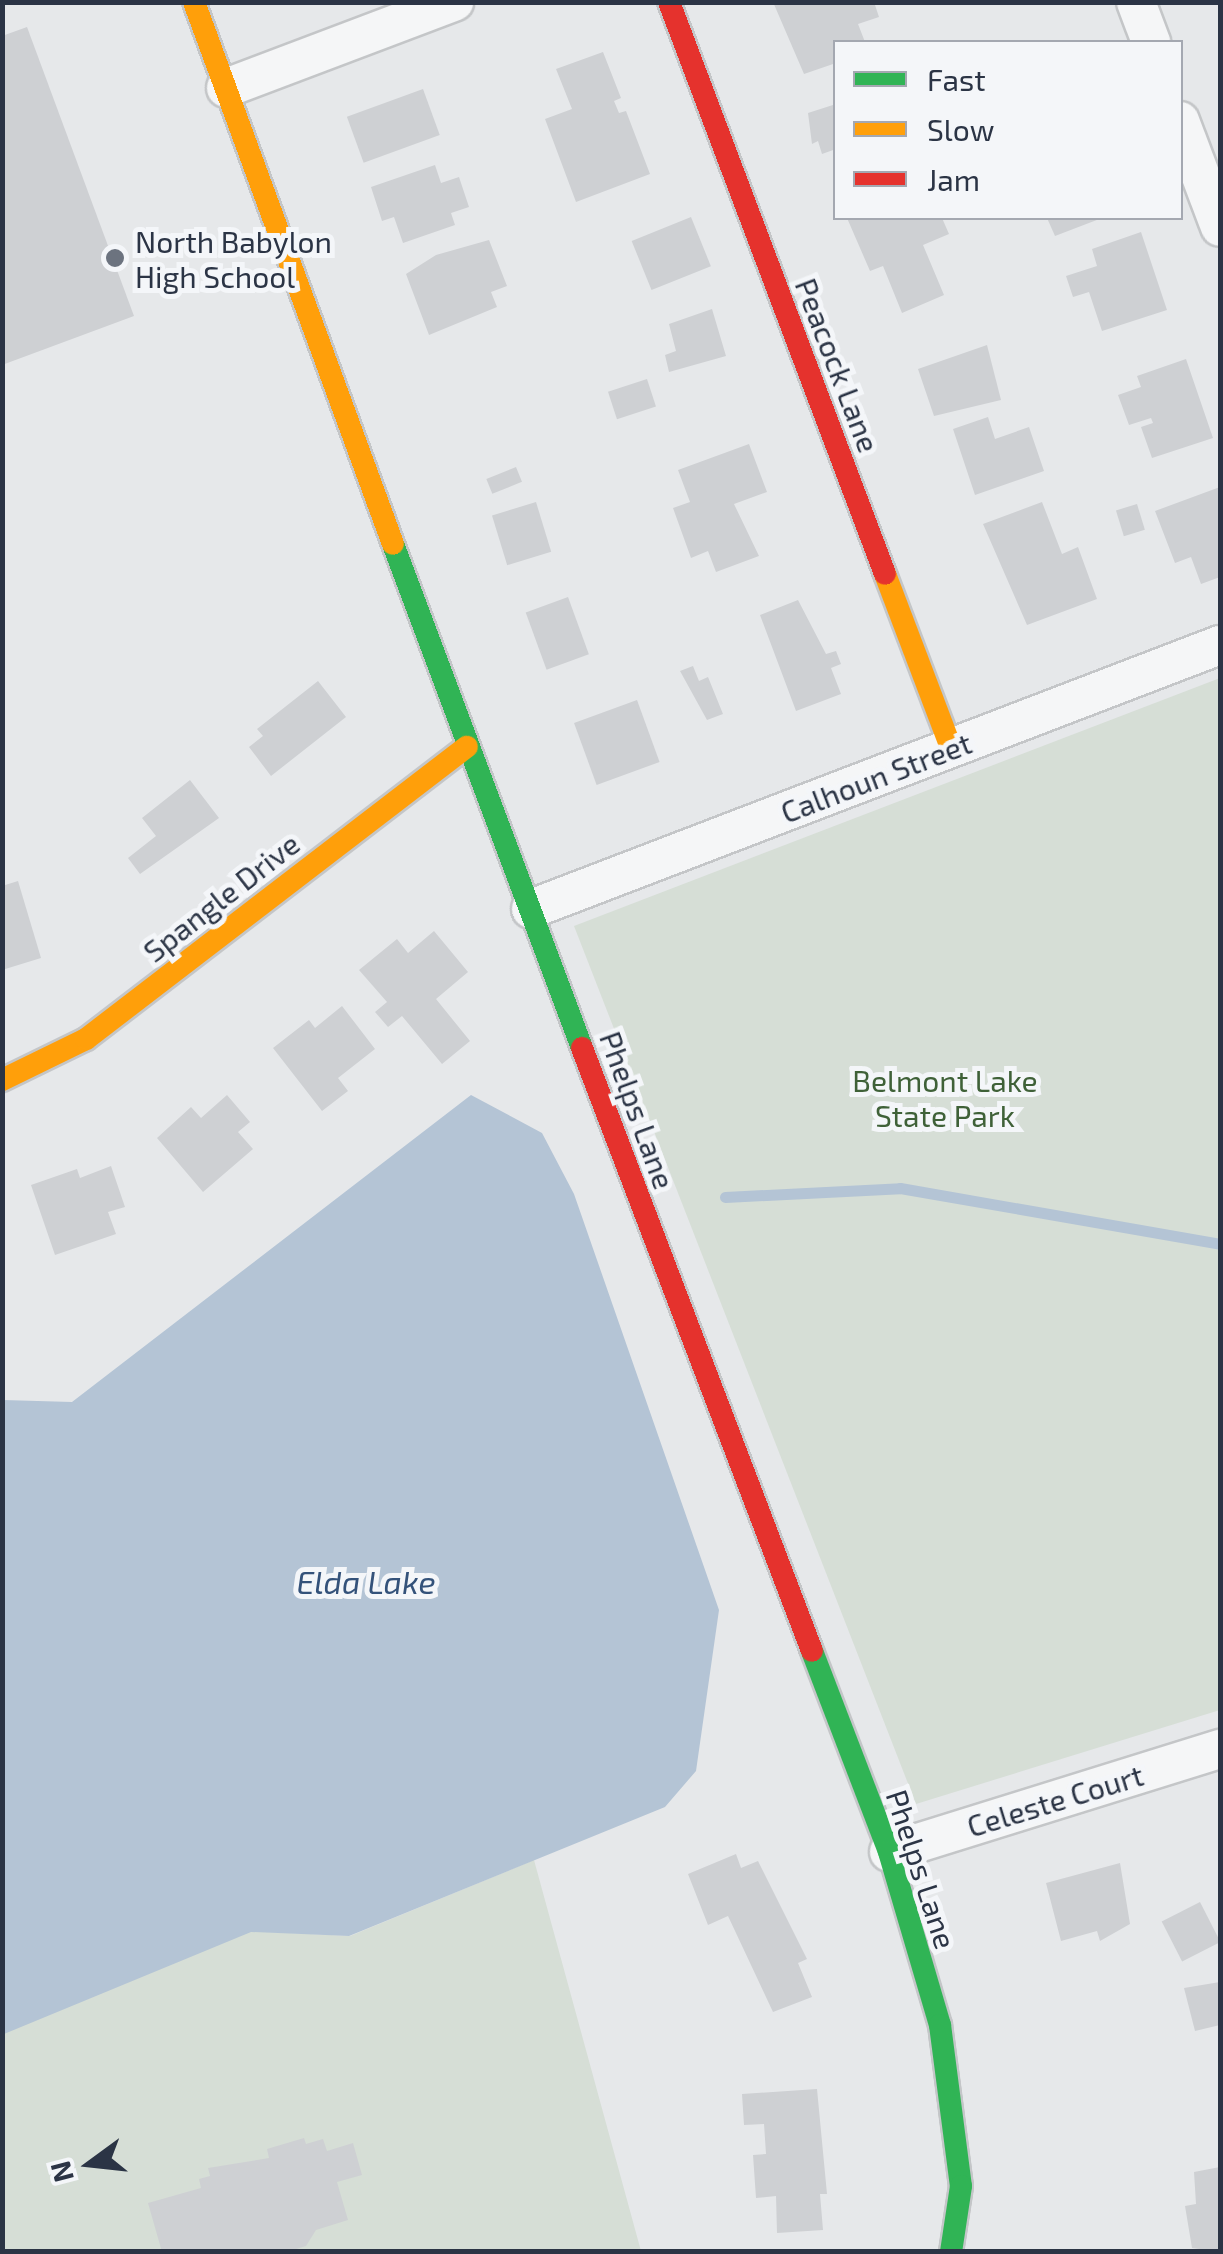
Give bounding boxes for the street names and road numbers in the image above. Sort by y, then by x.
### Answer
street label: Peacock Lane [788,273,888,457]
street label: Calhoun Street [775,724,977,830]
street label: Spangle Drive [136,825,306,969]
street label: Phelps Lane [593,1026,683,1194]
street label: Celeste Court [963,1756,1147,1844]
street label: Phelps Lane [879,1785,965,1953]

